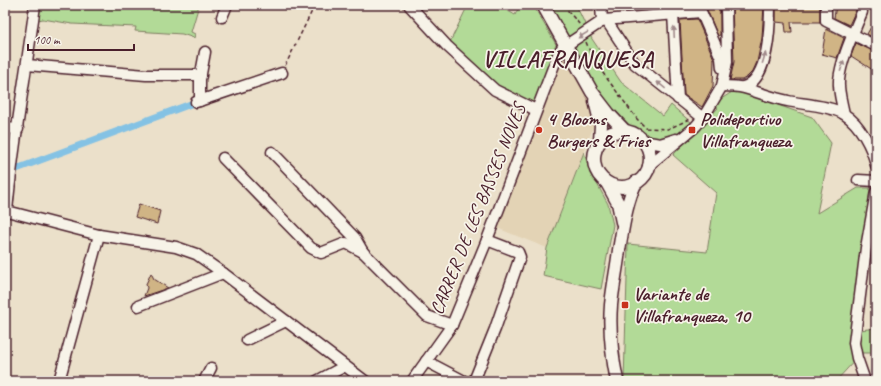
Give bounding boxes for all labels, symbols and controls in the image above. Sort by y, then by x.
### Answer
scale bar [28,26,134,52]
one-way arrow [671,26,678,38]
one-way arrow [577,31,589,38]
text: 100 m [34,32,61,48]
district label: VILLAFRANQUESA [482,45,655,74]
one-way arrow [761,51,767,63]
one-way arrow [839,60,845,72]
one-way arrow [655,81,666,90]
street label: CARRER DE LES BASSES NOVES [425,97,532,318]
place label: 4 Blooms Burgers & Fries [547,107,652,153]
place label: Polideportivo Villafranqueza [700,107,793,153]
marker: 4 Blooms Burgers & Fries [534,125,544,135]
marker: Polideportivo Villafranqueza [687,125,697,135]
place label: Variante de Villafranqueza, 10 [633,282,752,328]
marker: Variante de Villafranqueza, 10 [620,300,630,310]

